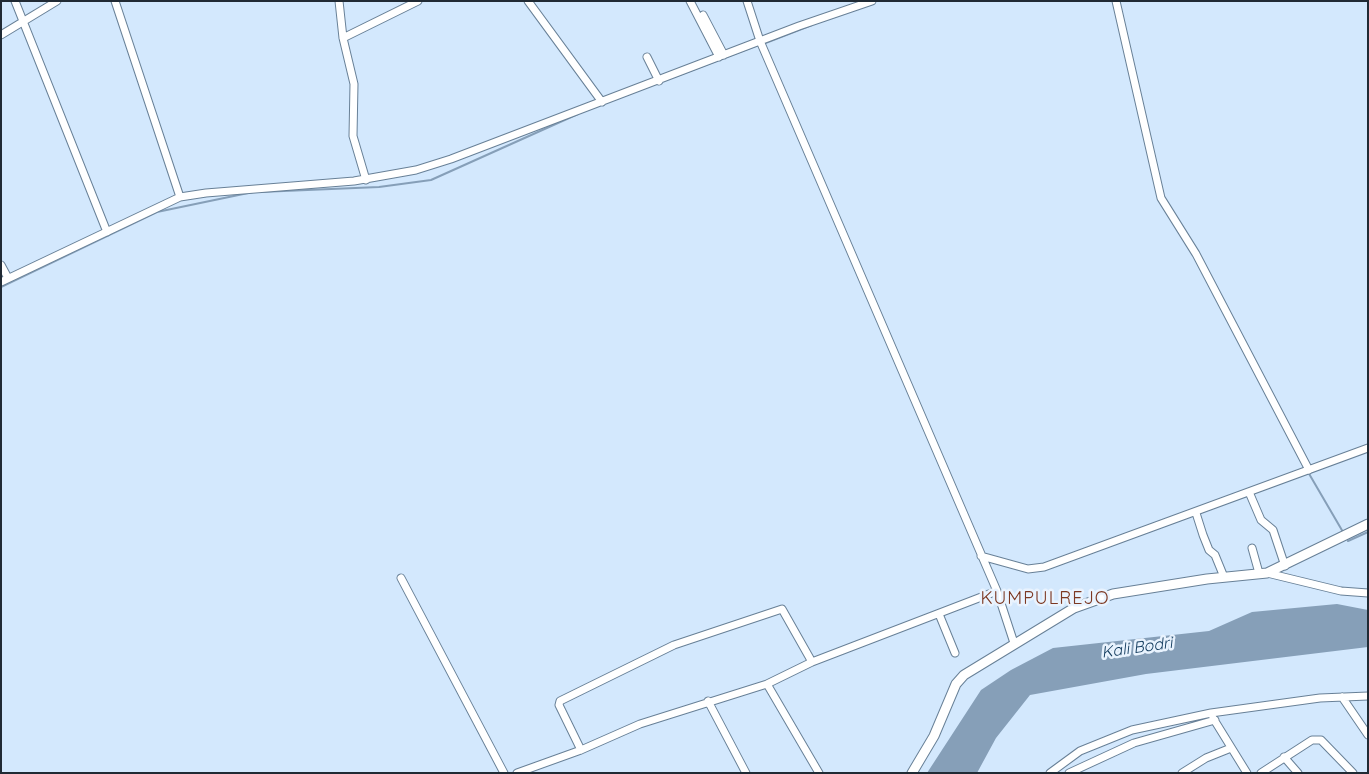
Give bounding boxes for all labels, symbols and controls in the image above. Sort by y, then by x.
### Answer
district label: KUMPULREJO [979,588,1111,610]
water label: Kali Bodri [1100,634,1174,662]

